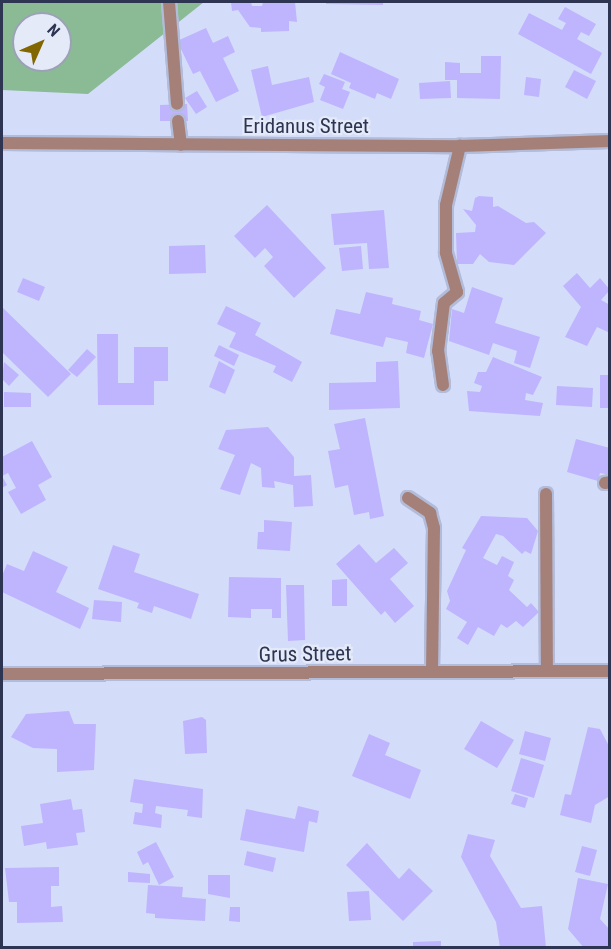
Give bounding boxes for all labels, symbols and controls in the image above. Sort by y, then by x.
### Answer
north arrow [12,12,72,72]
text: N [43,20,64,41]
street label: Eridanus Street [243,113,369,139]
street label: Grus Street [259,641,351,667]

